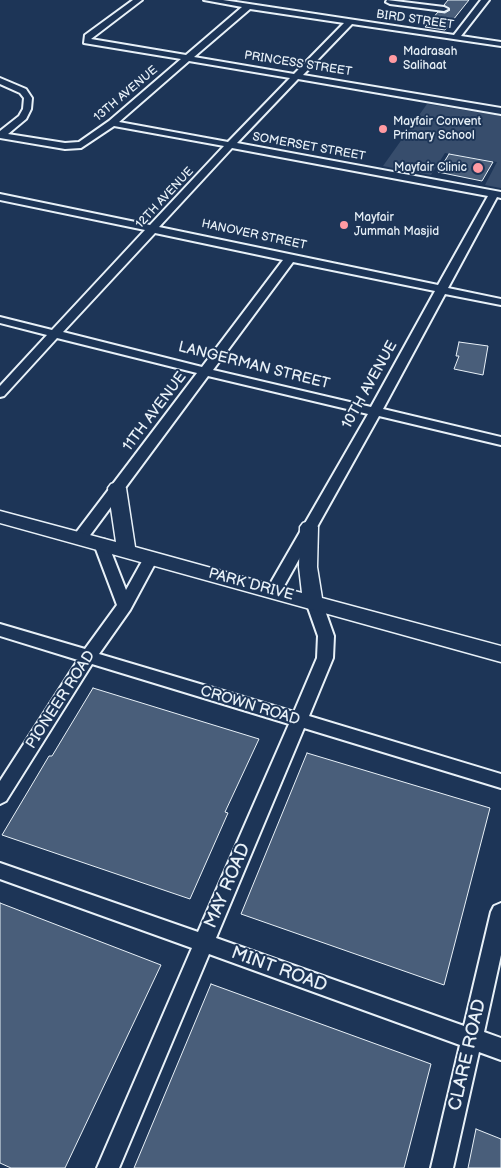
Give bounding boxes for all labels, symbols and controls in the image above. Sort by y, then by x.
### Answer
street label: BIRD STREET [375,7,455,33]
place label: Madrasah Salihaat [403,45,457,73]
street label: PRINCESS STREET [243,48,353,80]
marker: Madrasah Salihaat [387,53,399,65]
street label: 13TH AVENUE [91,63,161,125]
place label: Mayfair Convent Primary School [393,115,481,143]
marker: Mayfair Convent Primary School [377,123,389,135]
street label: SOMERSET STREET [251,130,367,164]
place label: Mayfair Clinic [394,161,467,175]
marker: Mayfair Clinic [471,161,485,175]
street label: 12TH AVENUE [133,164,197,232]
place label: Mayfair Jummah Masjid [354,211,439,239]
street label: HANOVER STREET [200,217,308,253]
marker: Mayfair Jummah Masjid [338,219,350,231]
street label: LANGERMAN STREET [176,338,332,394]
street label: 10TH AVENUE [338,338,402,432]
street label: 11TH AVENUE [119,369,191,455]
street label: PARK DRIVE [206,565,296,605]
street label: PIONEER ROAD [23,648,99,752]
street label: CROWN ROAD [198,682,302,730]
street label: MAY ROAD [200,840,256,932]
street label: MINT ROAD [228,943,330,997]
street label: CLARE ROAD [445,997,491,1113]

